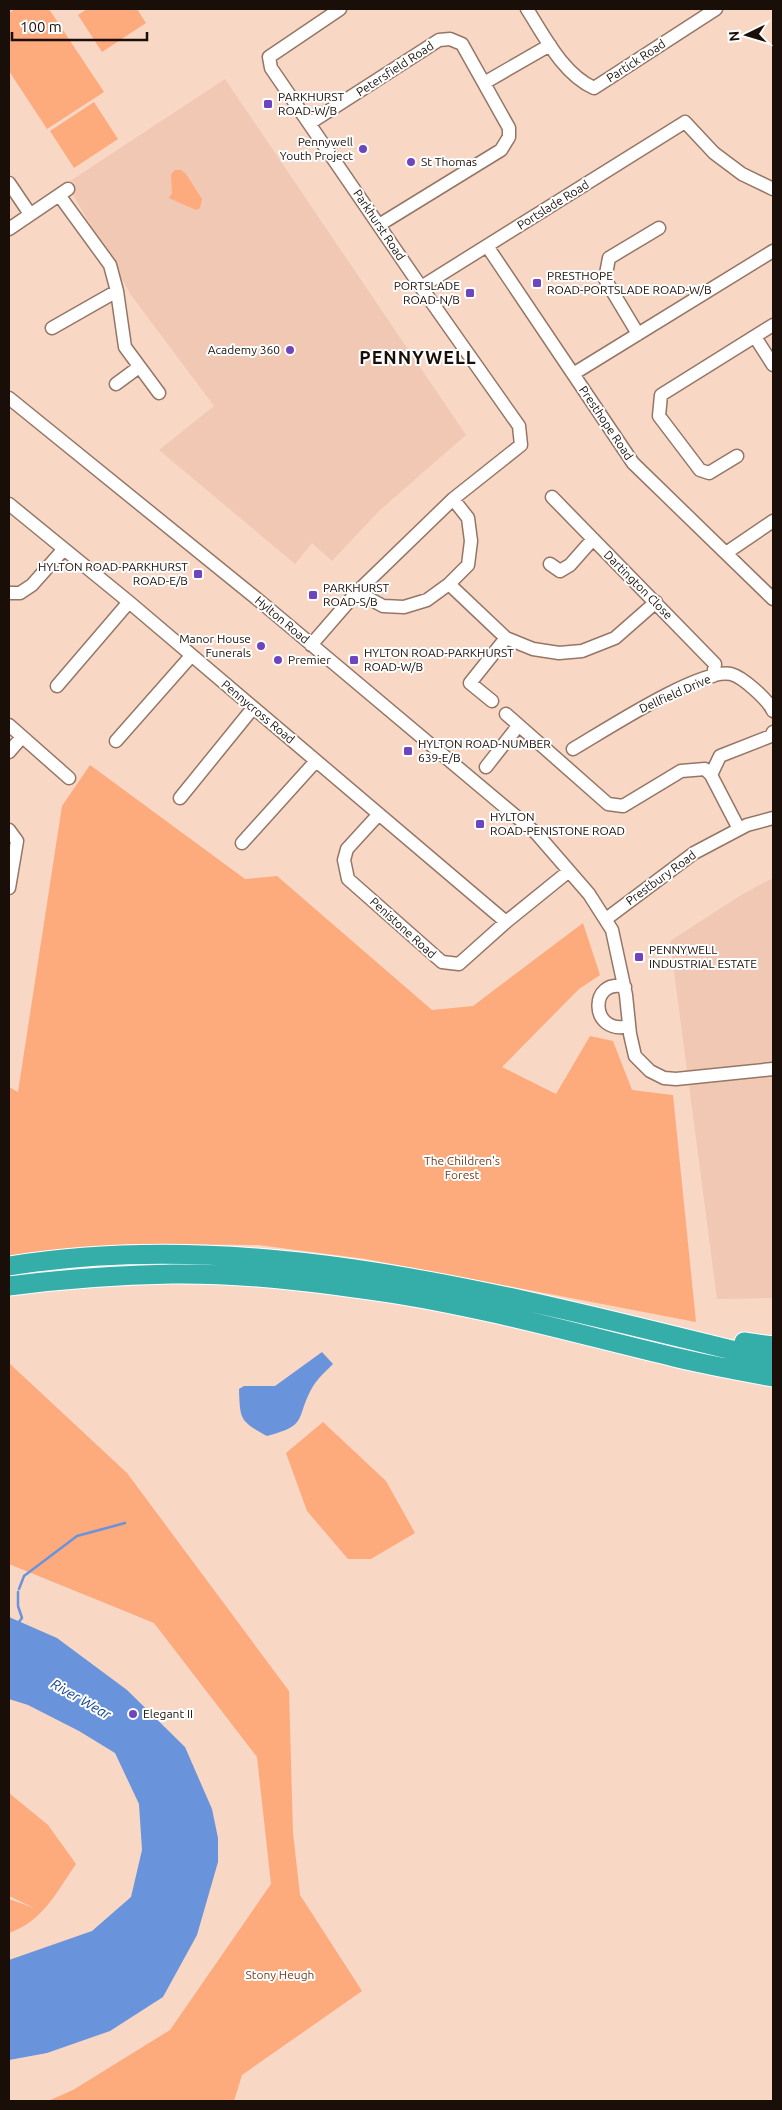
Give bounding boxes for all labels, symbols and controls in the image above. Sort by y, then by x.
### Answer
scale bar [12,10,148,42]
north arrow [722,10,772,60]
text: 100 m [20,18,62,35]
text: N [726,30,742,42]
street label: Partick Road [604,37,668,84]
street label: Petersfield Road [354,39,436,98]
place label: PARKHURST ROAD-W/B [278,90,345,117]
marker: PARKHURST ROAD-W/B [262,98,274,110]
place label: Pennywell Youth Project [280,135,353,162]
marker: Pennywell Youth Project [357,143,369,155]
place label: St Thomas [421,155,477,168]
marker: St Thomas [405,156,417,168]
street label: Portslade Road [515,177,591,232]
street label: Parkhurst Road [351,187,408,263]
place label: PRESTHOPE ROAD-PORTSLADE ROAD-W/B [547,269,712,296]
marker: PRESTHOPE ROAD-PORTSLADE ROAD-W/B [531,277,543,289]
place label: PORTSLADE ROAD-N/B [394,279,460,306]
marker: PORTSLADE ROAD-N/B [464,287,476,299]
place label: Academy 360 [208,343,280,356]
marker: Academy 360 [284,344,296,356]
district label: PENNYWELL [359,347,477,367]
street label: Presthope Road [577,383,636,462]
street label: Dartington Close [601,548,675,622]
place label: HYLTON ROAD-PARKHURST ROAD-E/B [38,560,188,587]
marker: HYLTON ROAD-PARKHURST ROAD-E/B [192,568,204,580]
place label: PARKHURST ROAD-S/B [323,581,390,608]
marker: PARKHURST ROAD-S/B [307,589,319,601]
street label: Hylton Road [253,593,312,646]
place label: Manor House Funerals [179,632,251,659]
marker: Manor House Funerals [255,640,267,652]
place label: HYLTON ROAD-PARKHURST ROAD-W/B [364,646,514,673]
place label: Premier [288,653,331,666]
marker: Premier [272,654,284,666]
marker: HYLTON ROAD-PARKHURST ROAD-W/B [348,654,360,666]
street label: Dellfield Drive [637,672,713,715]
street label: Pennycross Road [219,677,297,746]
place label: HYLTON ROAD-NUMBER 639-E/B [418,737,551,764]
marker: HYLTON ROAD-NUMBER 639-E/B [402,745,414,757]
place label: HYLTON ROAD-PENISTONE ROAD [490,810,625,837]
marker: HYLTON ROAD-PENISTONE ROAD [474,818,486,830]
street label: Prestbury Road [623,848,698,907]
street label: Penistone Road [368,895,439,961]
place label: PENNYWELL INDUSTRIAL ESTATE [649,943,757,970]
marker: PENNYWELL INDUSTRIAL ESTATE [633,951,645,963]
park label: The Children's Forest [424,1154,500,1181]
water label: River Wear [48,1675,114,1723]
place label: Elegant II [143,1707,193,1720]
marker: Elegant II [127,1708,139,1720]
park label: Stony Heugh [246,1968,314,1981]

